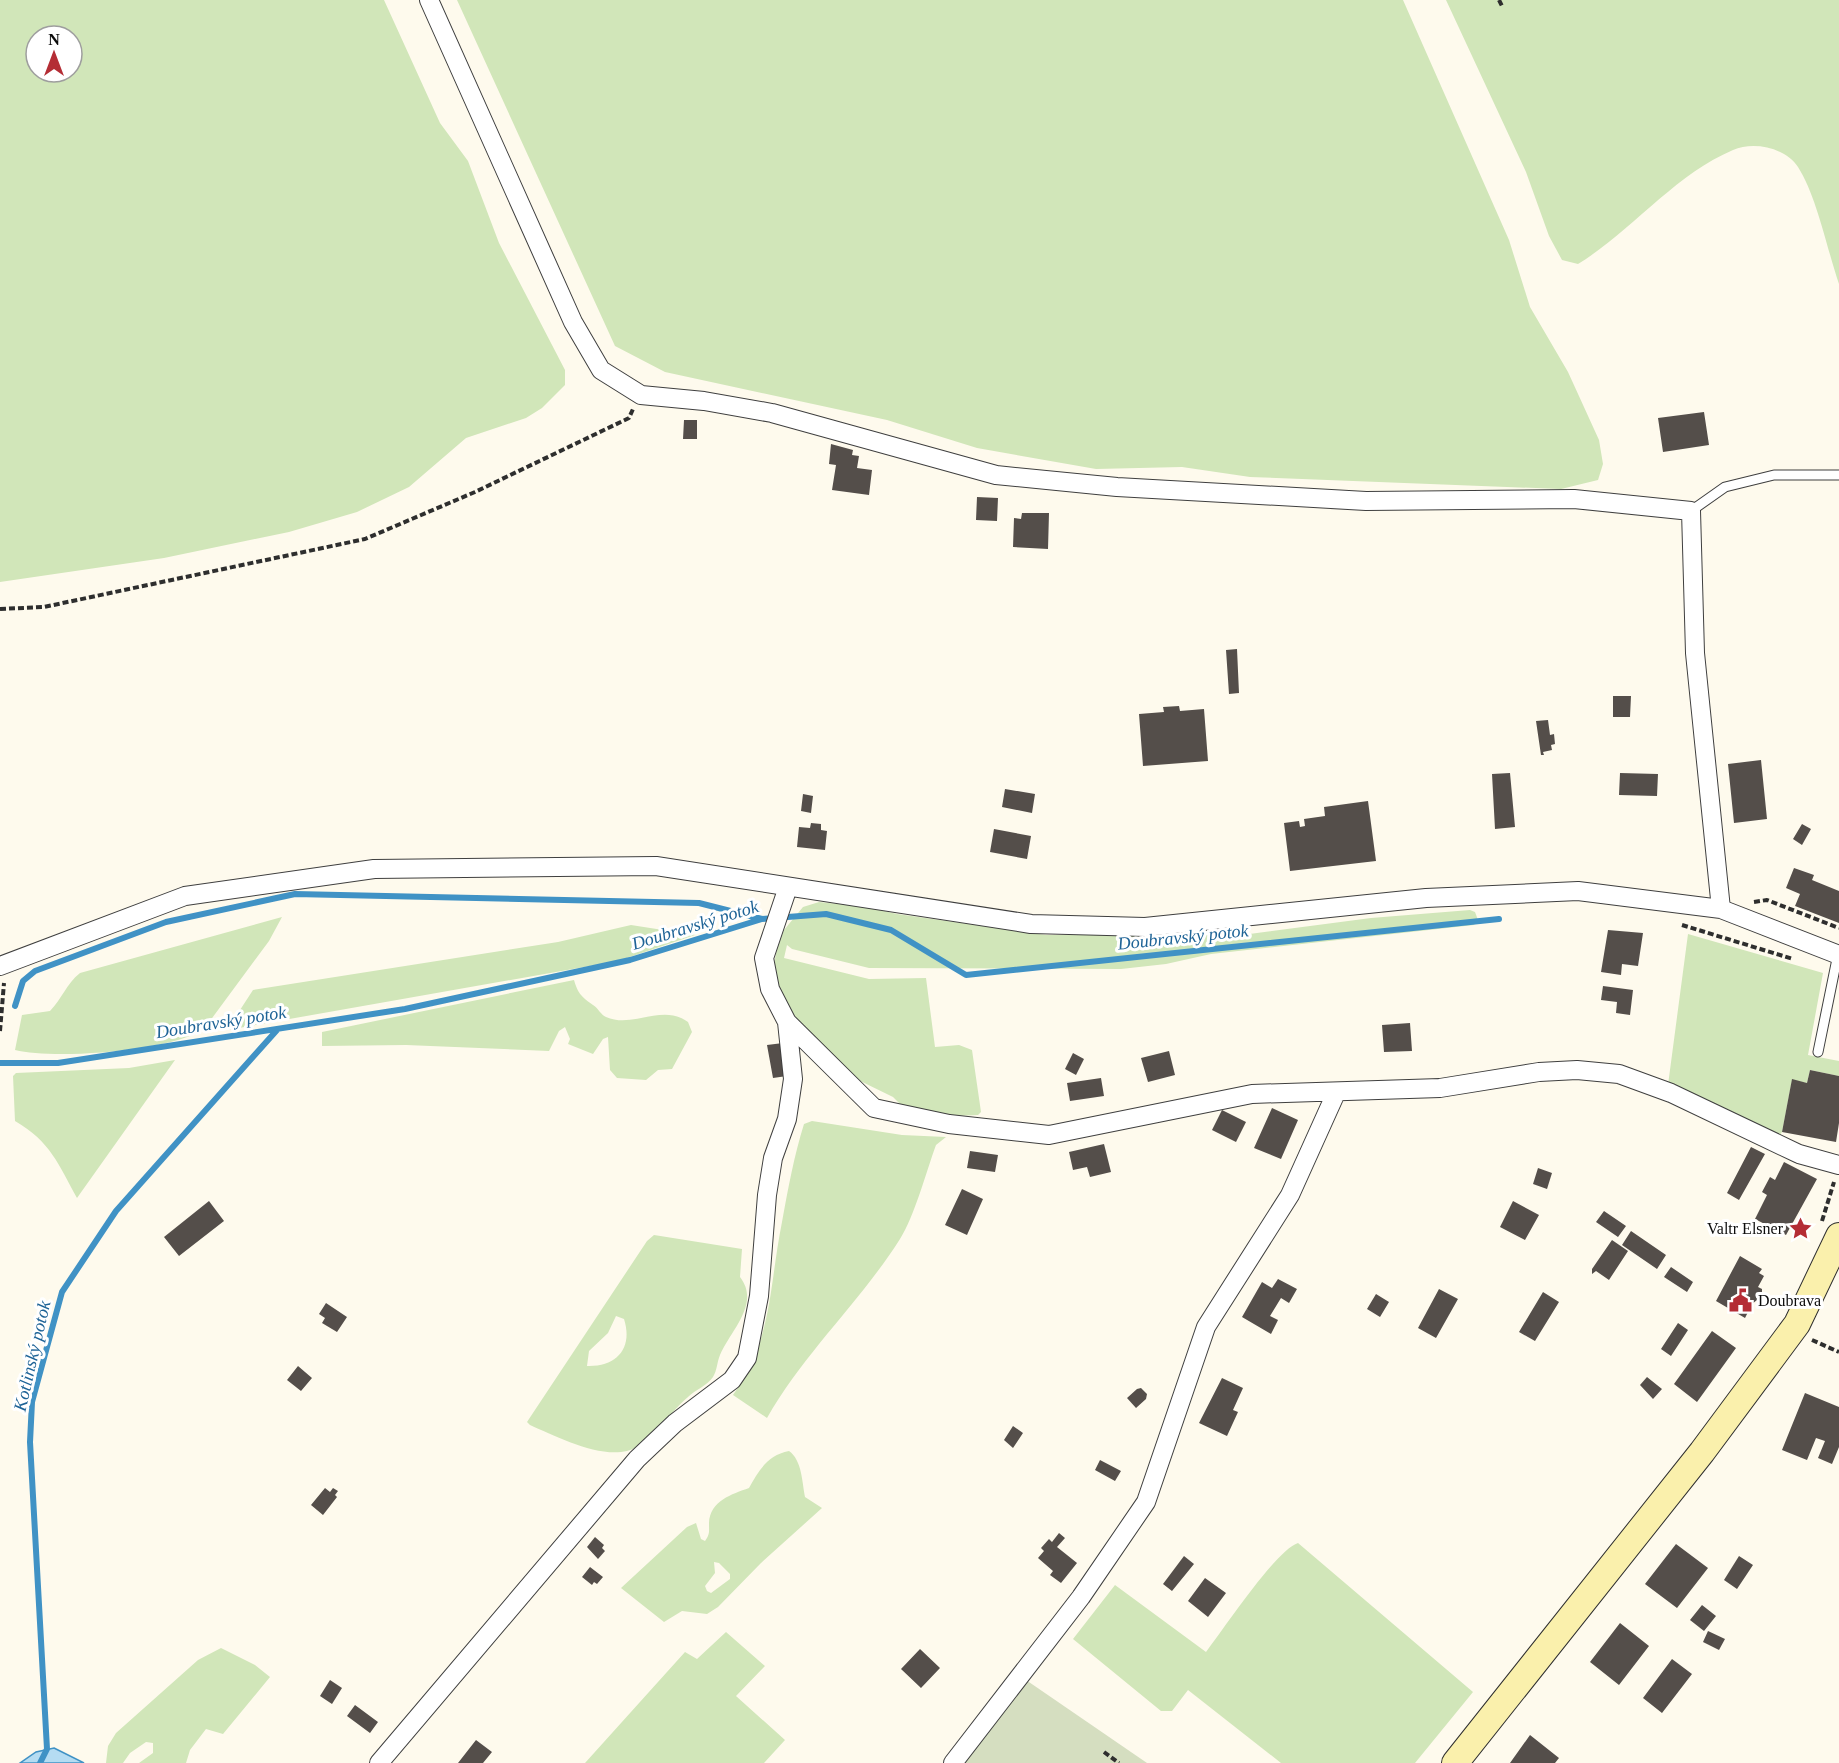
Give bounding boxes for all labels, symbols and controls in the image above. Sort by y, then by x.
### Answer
north arrow [24,24,84,84]
text: N [48,31,60,48]
water label: Doubravský potok [628,896,762,954]
water label: Doubravský potok [1116,920,1250,954]
water label: Doubravský potok [154,1002,288,1042]
place icon: Valtr Elsner [1788,1215,1814,1241]
place label: Valtr Elsner [1707,1220,1784,1237]
public building icon: Doubrava [1727,1287,1753,1313]
place label: Doubrava [1758,1292,1821,1309]
water label: Kotlinský potok [9,1298,55,1414]

